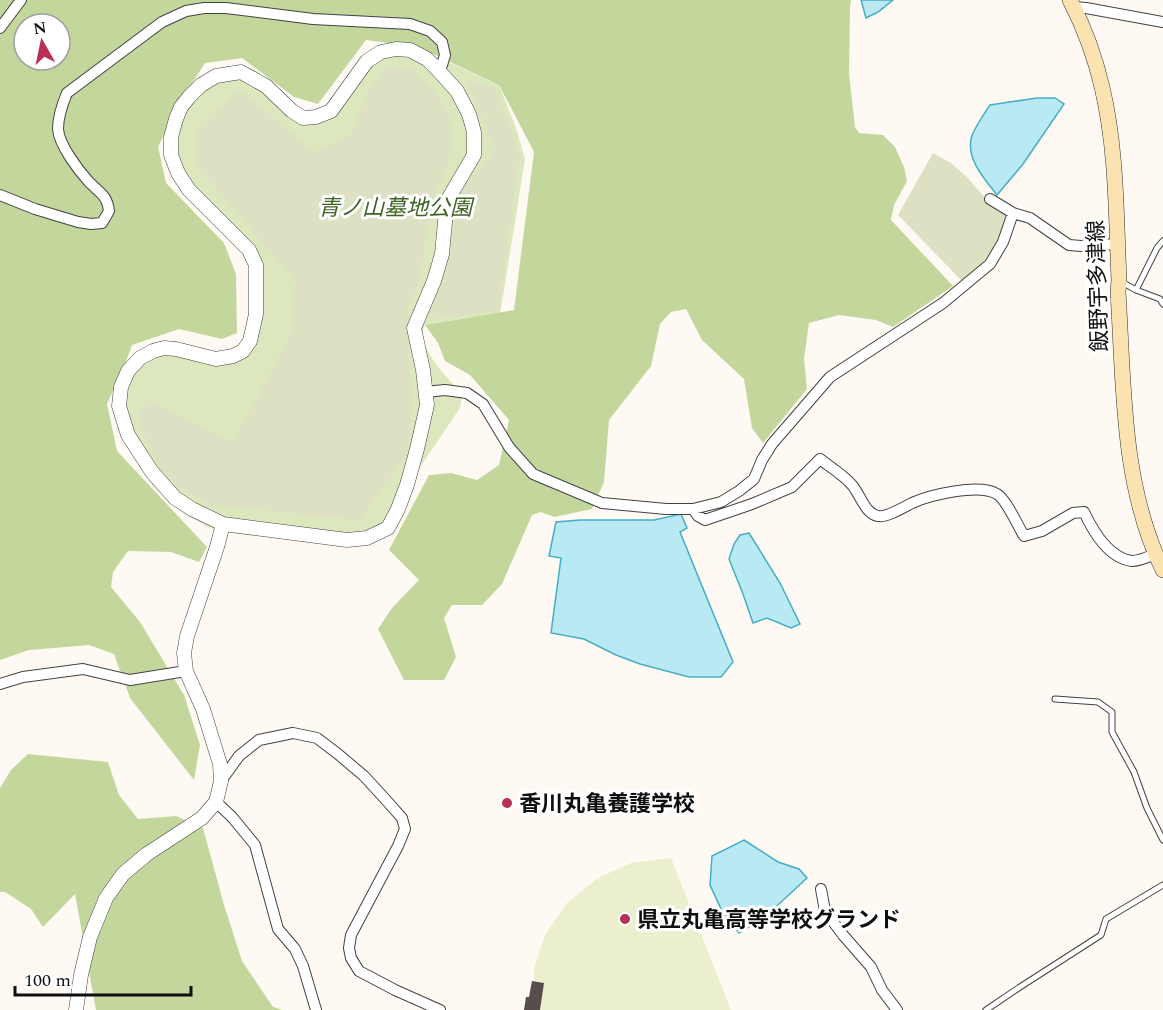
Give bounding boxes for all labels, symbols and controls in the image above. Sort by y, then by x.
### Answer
north arrow [12,12,72,72]
text: N [31,15,48,41]
park label: 青ノ山墓地公園 [318,192,475,225]
street label: 飯野宇多津線 [1080,219,1117,352]
place label: 香川丸亀養護学校 [519,788,695,821]
marker: 香川丸亀養護学校 [500,796,514,810]
place label: 県立丸亀高等学校グランド [637,904,901,937]
marker: 県立丸亀高等学校グランド [618,912,632,926]
scale bar [15,959,190,997]
text: 100 m [24,967,71,994]

